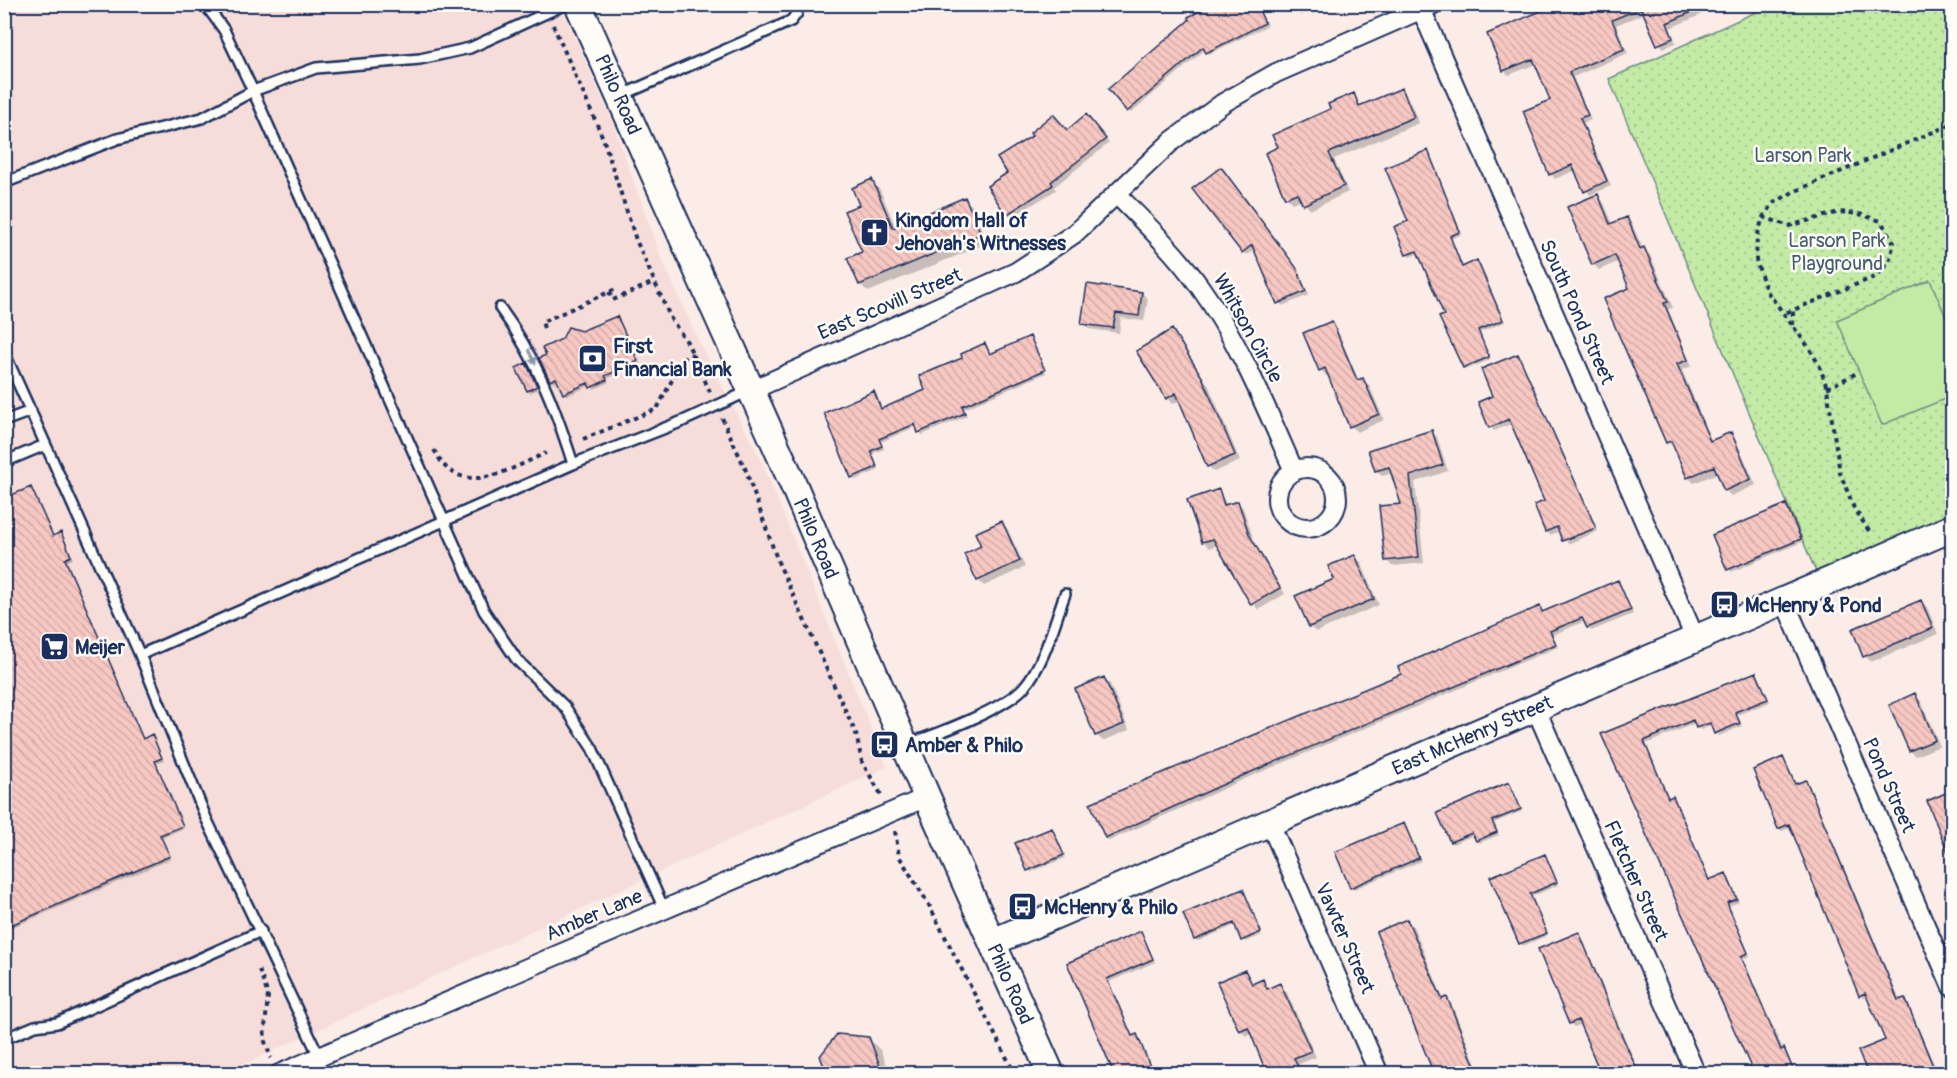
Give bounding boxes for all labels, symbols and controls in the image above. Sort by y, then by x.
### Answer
street label: Philo Road [590,50,647,138]
park label: Larson Park [1754,143,1853,168]
place label: Kingdom Hall of Jehovah's Witnesses [895,208,1066,256]
church icon: Kingdom Hall of Jehovah's Witnesses [858,216,890,248]
park label: Larson Park Playground [1788,228,1887,276]
street label: South Pond Street [1534,236,1620,389]
street label: East Scovill Street [814,262,967,346]
street label: Whitson Circle [1208,269,1288,387]
place label: First Financial Bank [613,334,732,382]
bank icon: First Financial Bank [576,342,608,374]
one-way arrow [527,349,536,366]
street label: Philo Road [788,494,845,582]
bus stop icon: McHenry & Pond [1708,589,1740,621]
place label: McHenry & Pond [1745,593,1882,618]
supermarket icon: Meijer [38,631,70,663]
place label: Meijer [75,635,126,660]
street label: East McHenry Street [1388,689,1557,781]
bus stop icon: Amber & Philo [868,729,900,761]
place label: Amber & Philo [905,733,1023,758]
street label: Pond Street [1857,734,1921,837]
street label: Fletcher Street [1598,817,1674,946]
street label: Vawter Street [1309,879,1381,998]
street label: Amber Lane [542,883,646,947]
bus stop icon: McHenry & Philo [1007,891,1039,923]
place label: McHenry & Philo [1044,895,1178,920]
street label: Philo Road [982,940,1039,1028]

